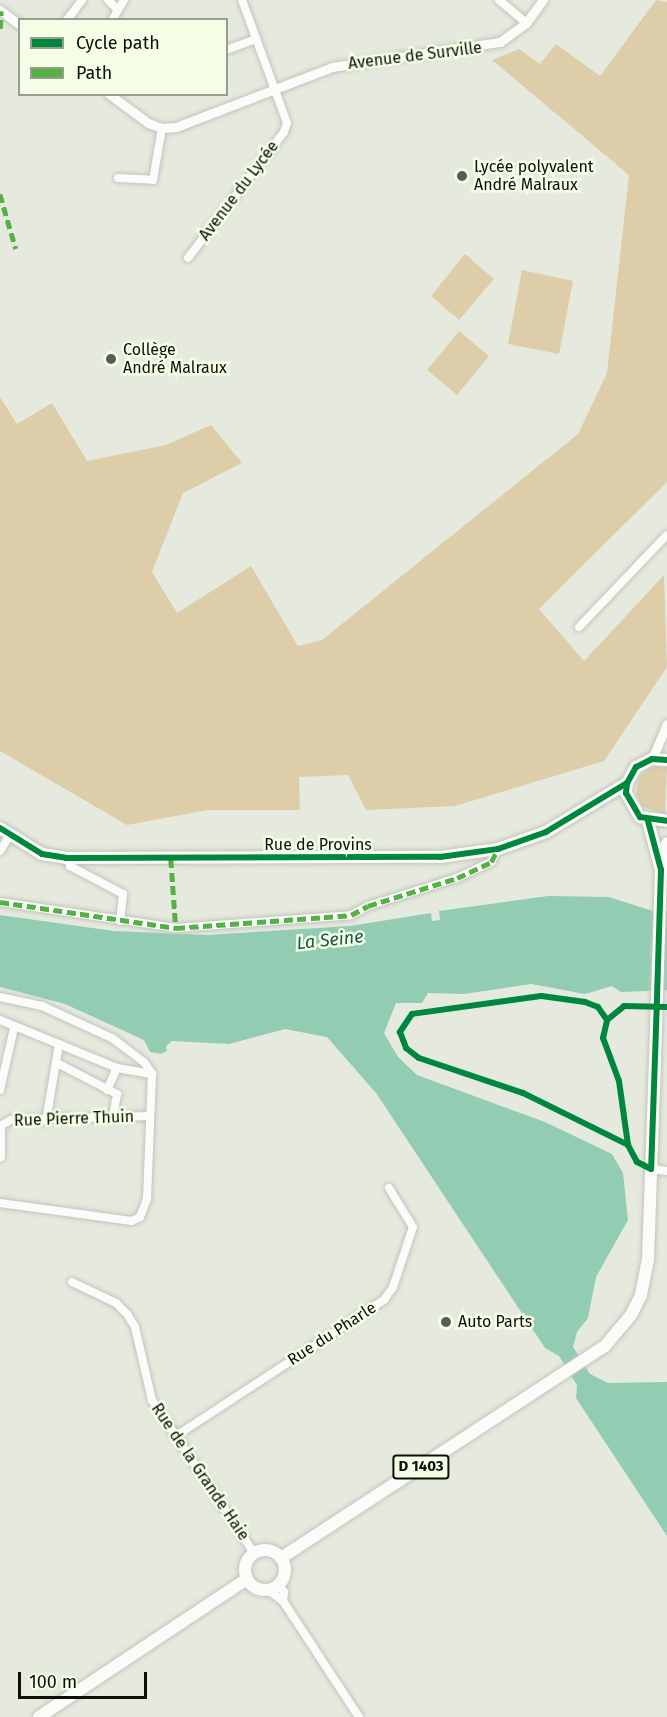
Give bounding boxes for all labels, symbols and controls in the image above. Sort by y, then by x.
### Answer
legend [18,18,228,96]
text: Cycle path [76,32,160,54]
street label: Avenue de Surville [347,38,483,74]
text: Path [76,62,112,84]
street label: Avenue du Lycée [195,137,283,245]
place label: Lycée polyvalent André Malraux [474,157,594,195]
marker: Lycée polyvalent André Malraux [455,169,469,183]
place label: Collège André Malraux [123,340,227,378]
marker: Collège André Malraux [104,352,118,366]
street label: Rue de Provins [264,835,372,855]
water label: La Seine [296,926,364,954]
street label: Rue Pierre Thuin [14,1107,134,1131]
street label: Rue du Pharle [284,1298,380,1370]
place label: Auto Parts [458,1312,532,1332]
marker: Auto Parts [439,1315,453,1329]
street label: Rue de la Grande Haie [147,1400,253,1544]
road number: D 1403 [391,1455,451,1479]
scale bar [21,1660,150,1698]
text: 100 m [29,1671,77,1693]

